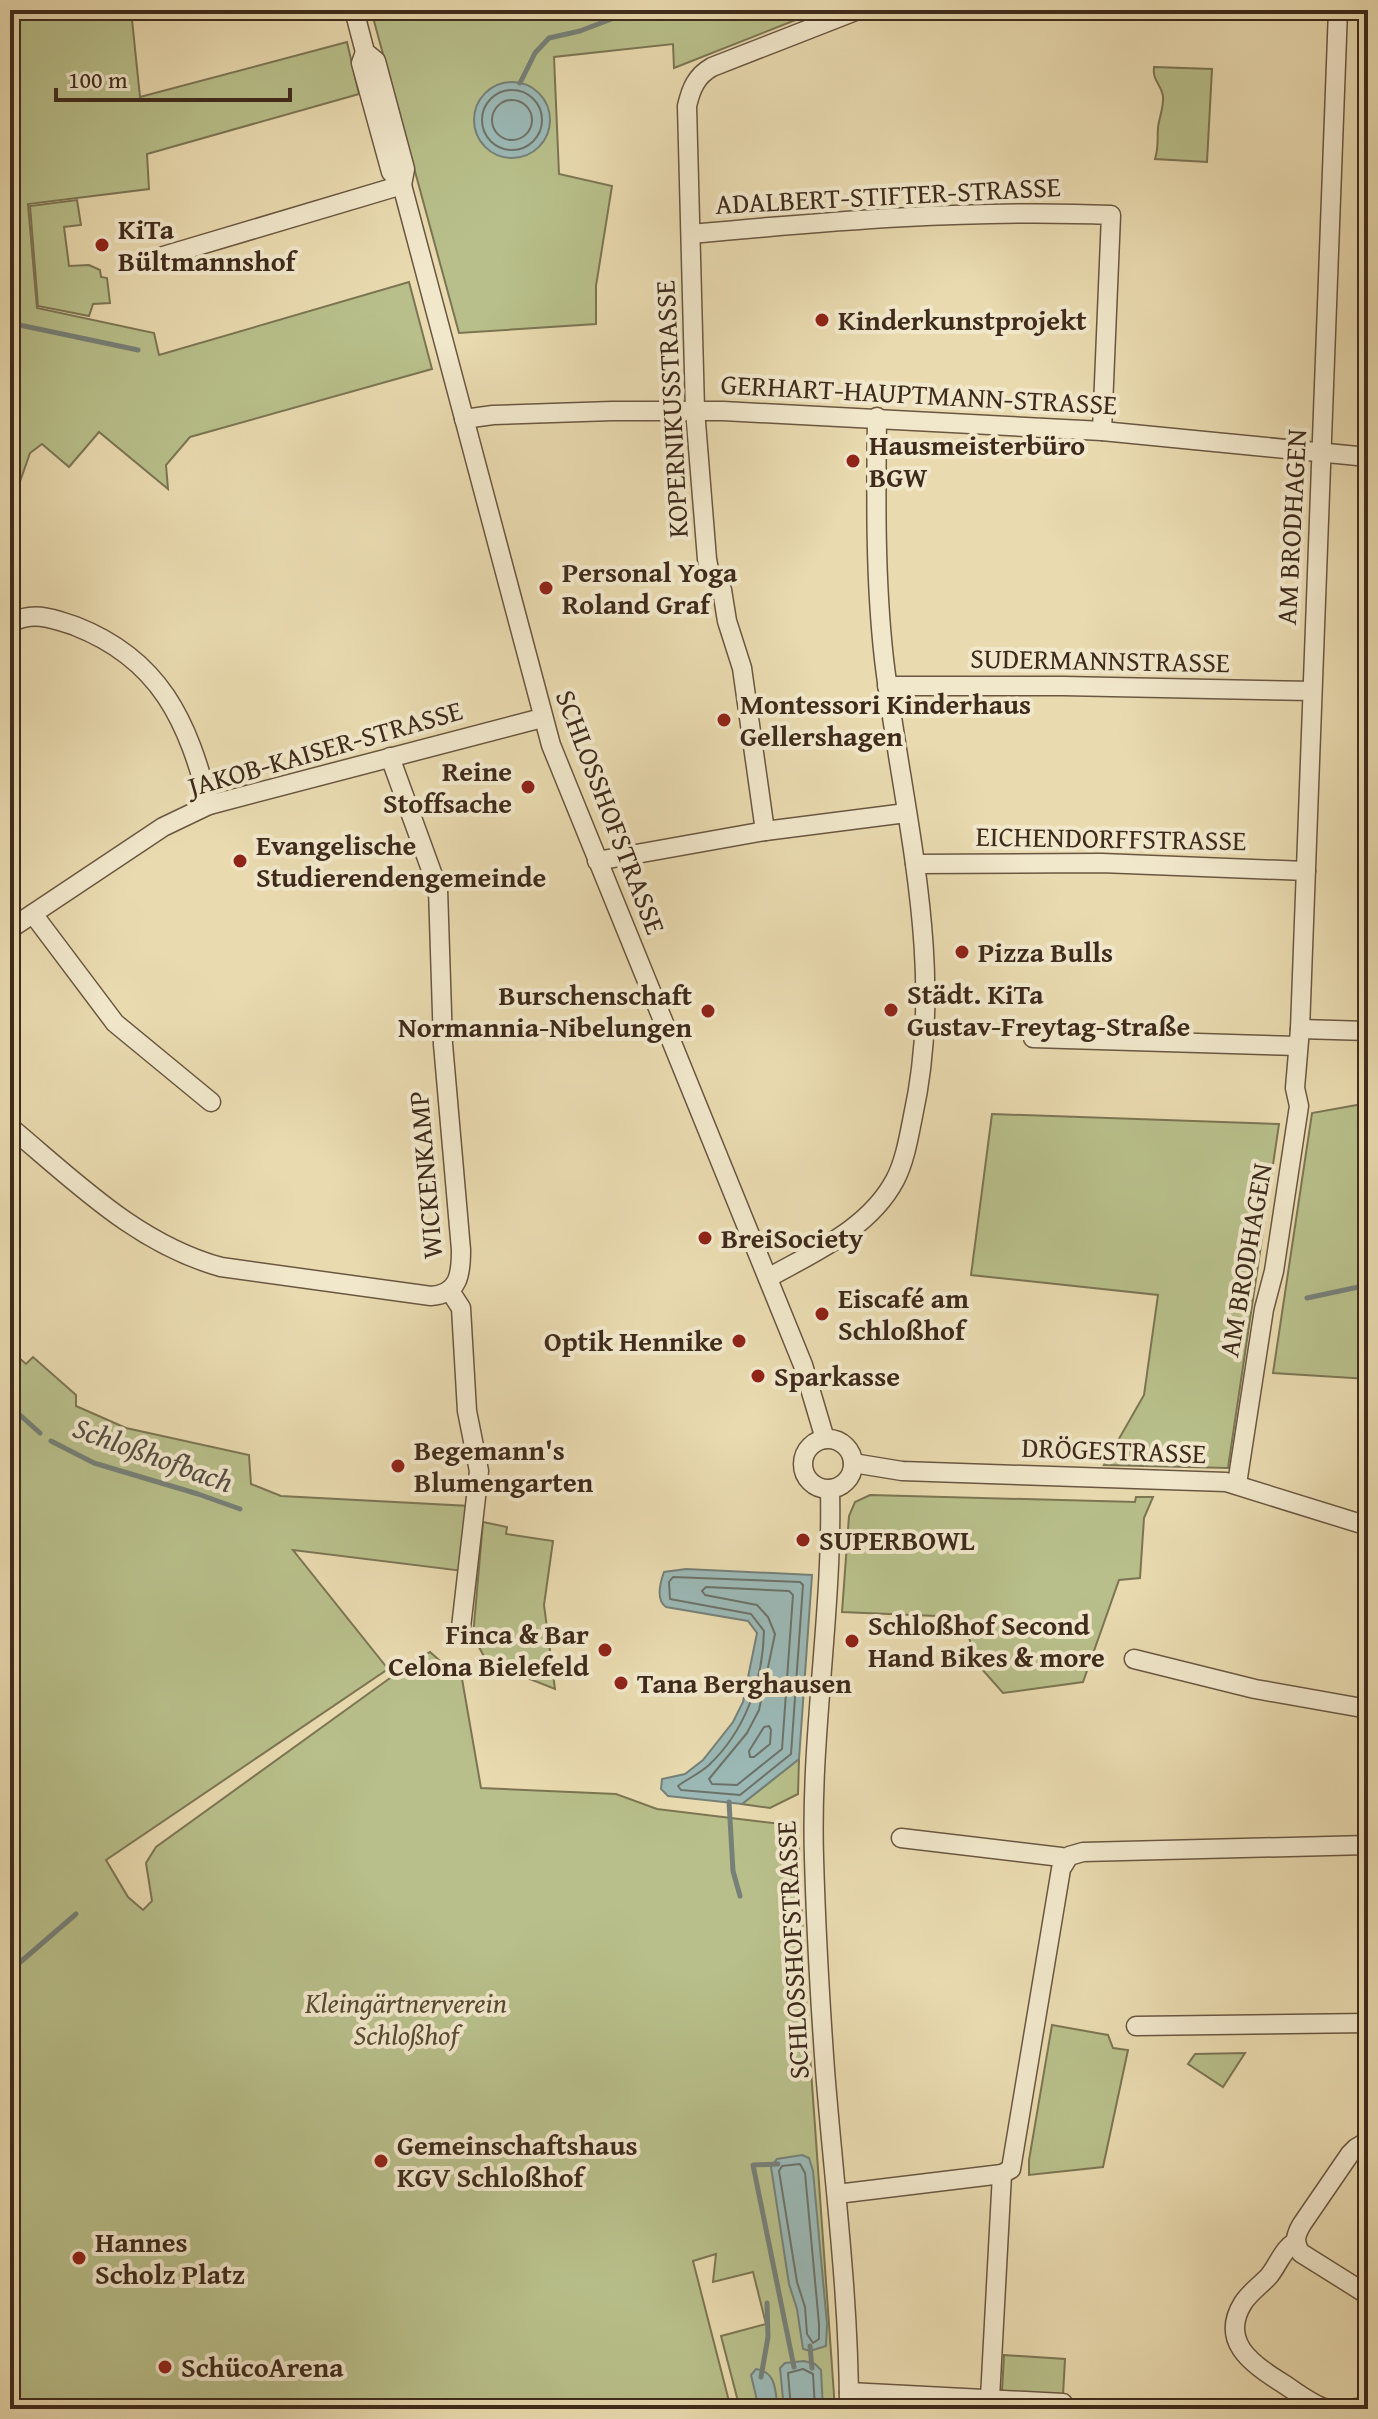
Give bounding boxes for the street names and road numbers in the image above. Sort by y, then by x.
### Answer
street label: ADALBERT-STIFTER-STRASSE [714,165,1062,224]
street label: KOPERNIKUSSTRASSE [643,279,698,539]
street label: GERHART-HAUPTMANN-STRASSE [720,363,1118,424]
street label: AM BRODHAGEN [1265,428,1316,626]
street label: SUDERMANNSTRASSE [970,637,1230,682]
street label: SCHLOSSHOFSTRASSE [546,684,677,940]
street label: JAKOB-KAISER-STRASSE [180,689,467,807]
street label: EICHENDORFFSTRASSE [975,815,1247,860]
street label: WICKENKAMP [397,1089,452,1261]
street label: AM BRODHAGEN [1207,1160,1282,1360]
street label: DRÖGESTRASSE [1021,1426,1207,1473]
street label: SCHLOSSHOFSTRASSE [764,1820,819,2080]

